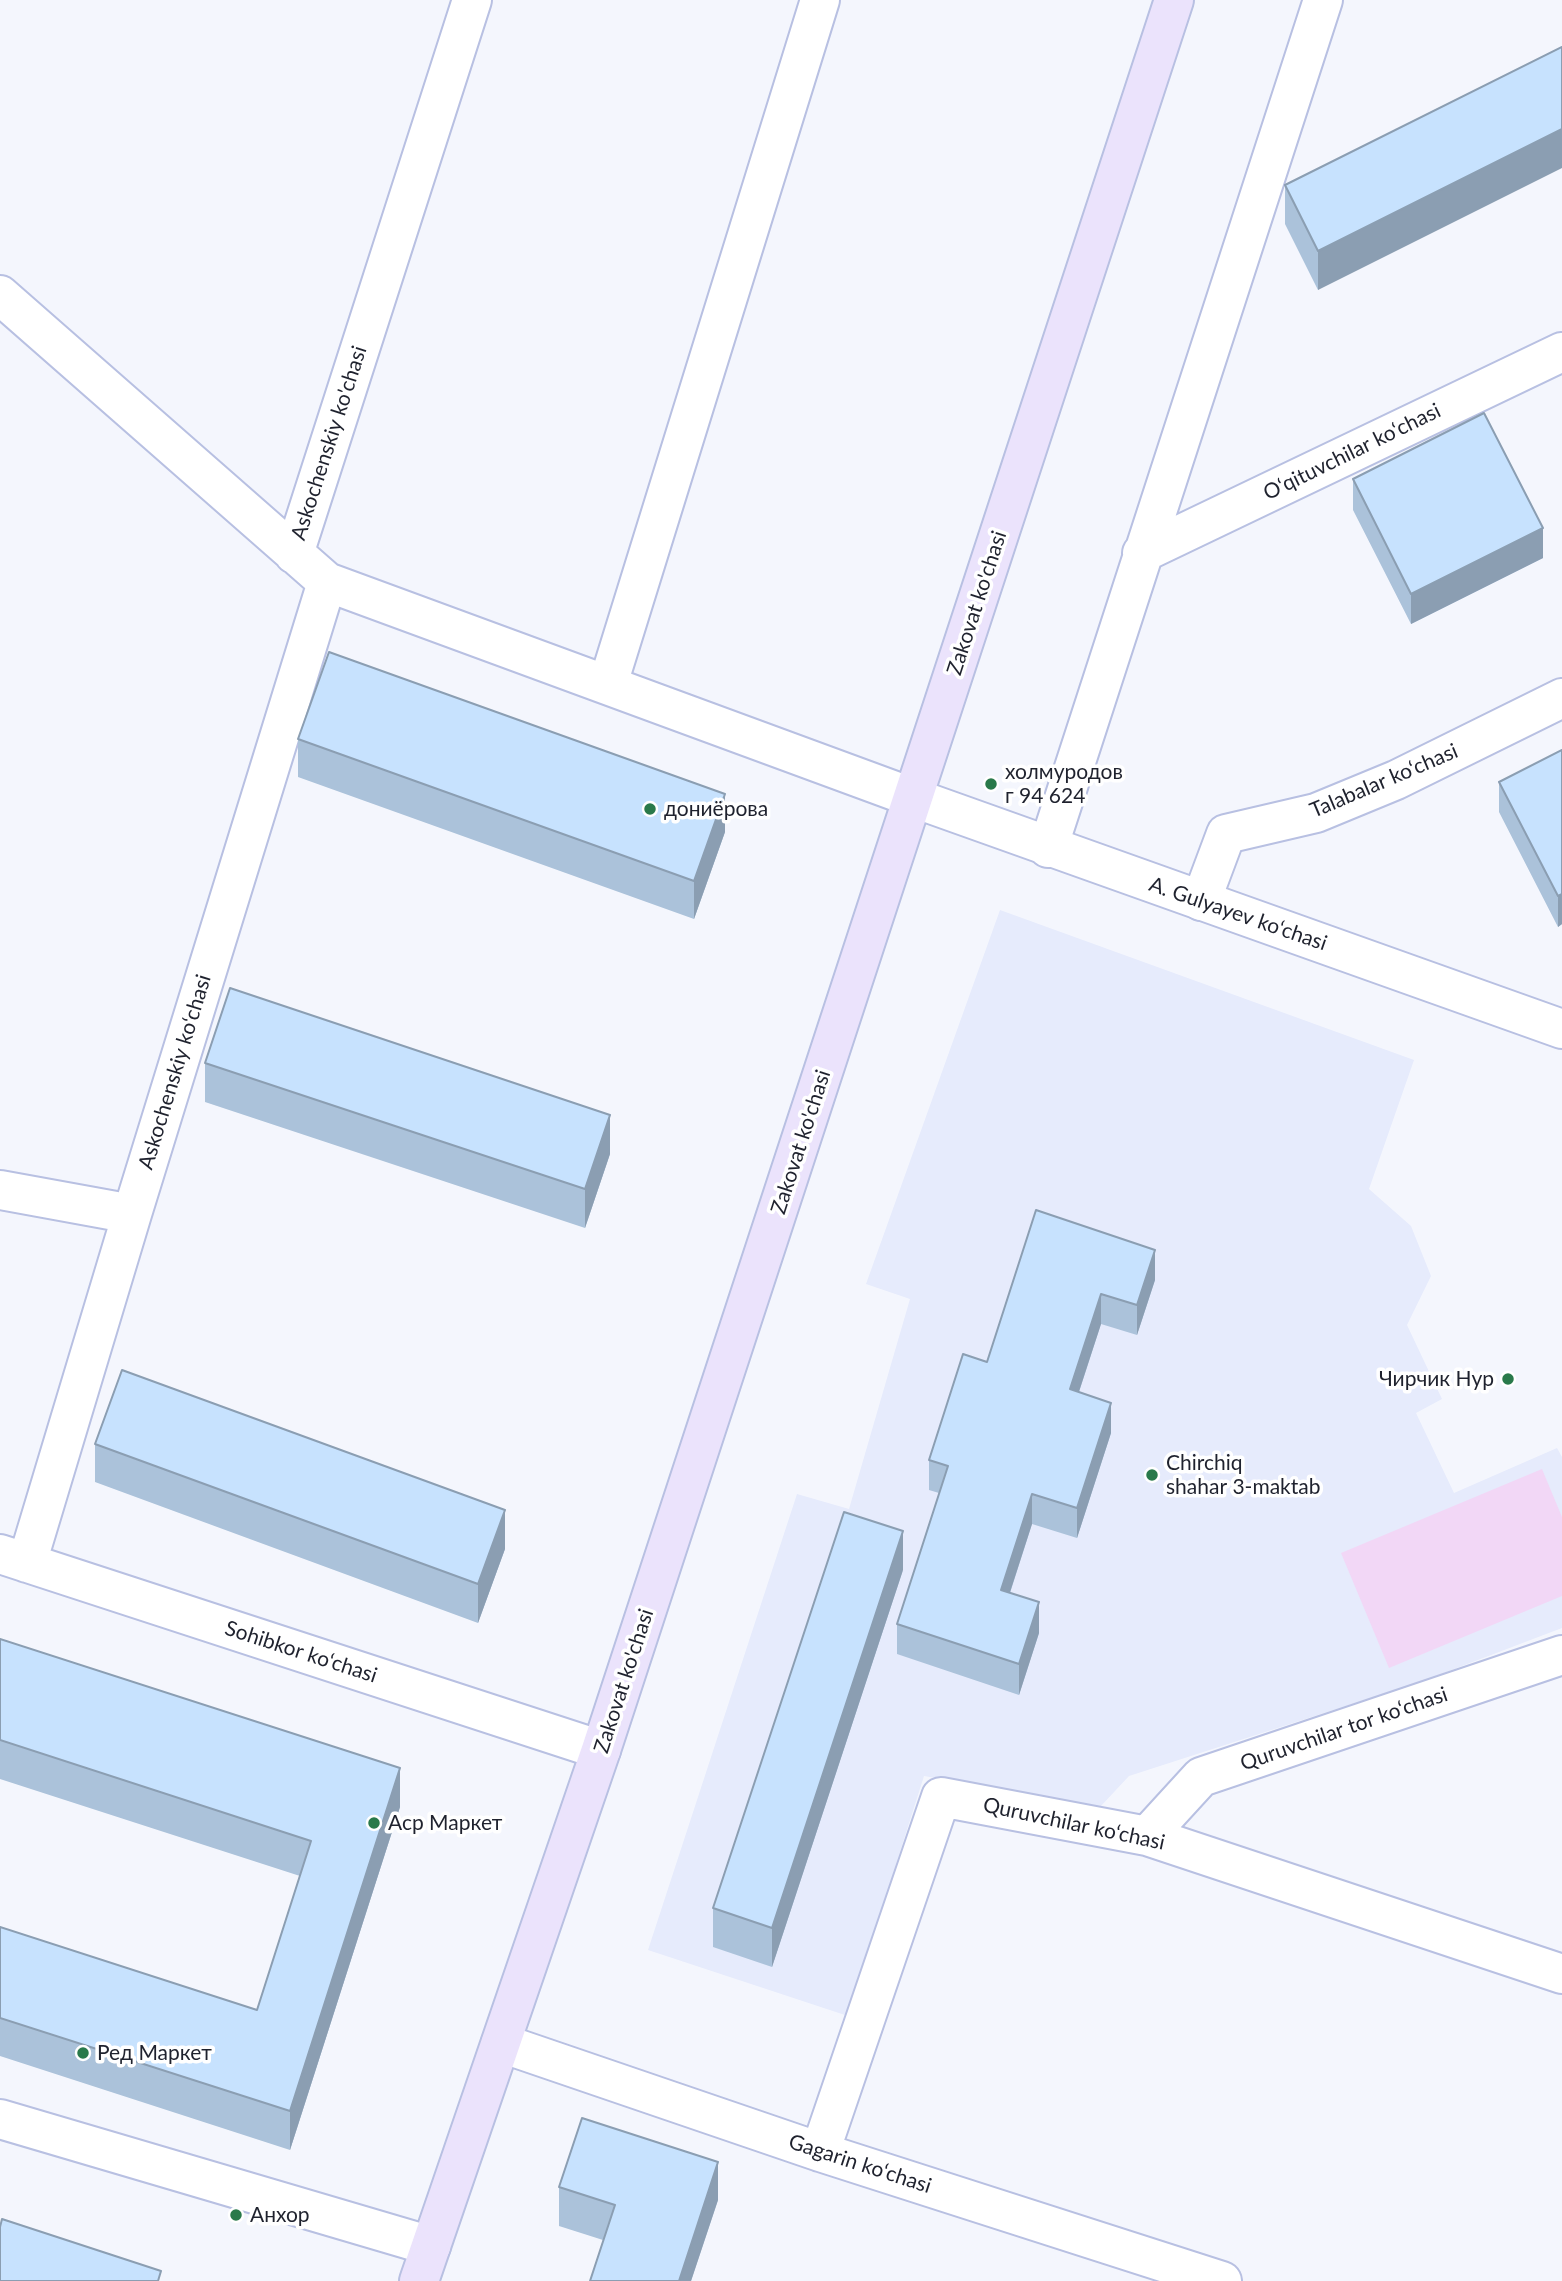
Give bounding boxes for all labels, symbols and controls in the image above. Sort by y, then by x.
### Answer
street label: Askochenskiy ko'chasi [286,343,372,543]
street label: O‘qituvchilar ko‘chasi [1259,398,1445,506]
street label: Zakovat ko'chasi [942,528,1012,678]
street label: Talabalar ko‘chasi [1306,739,1462,823]
place label: холмуродов г 94 624 [1005,759,1123,809]
marker: холмуродов г 94 624 [983,776,999,792]
place label: дониёрова [664,796,768,822]
marker: дониёрова [642,801,658,817]
street label: A. Gulyayev ko‘chasi [1146,872,1330,956]
street label: Askochenskiy ko‘chasi [133,971,217,1173]
street label: Zakovat ko'chasi [766,1067,836,1217]
place label: Чирчик Нур [1379,1366,1494,1392]
marker: Чирчик Нур [1500,1371,1516,1387]
place label: Chirchiq shahar 3-maktab [1166,1450,1321,1500]
marker: Chirchiq shahar 3-maktab [1144,1467,1160,1483]
street label: Zakovat ko'chasi [589,1606,659,1756]
street label: Sohibkor ko‘chasi [222,1616,380,1688]
street label: Quruvchilar tor ko‘chasi [1237,1682,1451,1776]
street label: Quruvchilar ko‘chasi [981,1792,1167,1856]
place label: Аср Маркет [388,1810,502,1836]
marker: Аср Маркет [366,1815,382,1831]
place label: Ред Маркет [97,2040,212,2066]
marker: Ред Маркет [75,2045,91,2061]
street label: Gagarin ko‘chasi [785,2129,935,2199]
place label: Анхор [250,2202,310,2228]
marker: Анхор [228,2207,244,2223]

